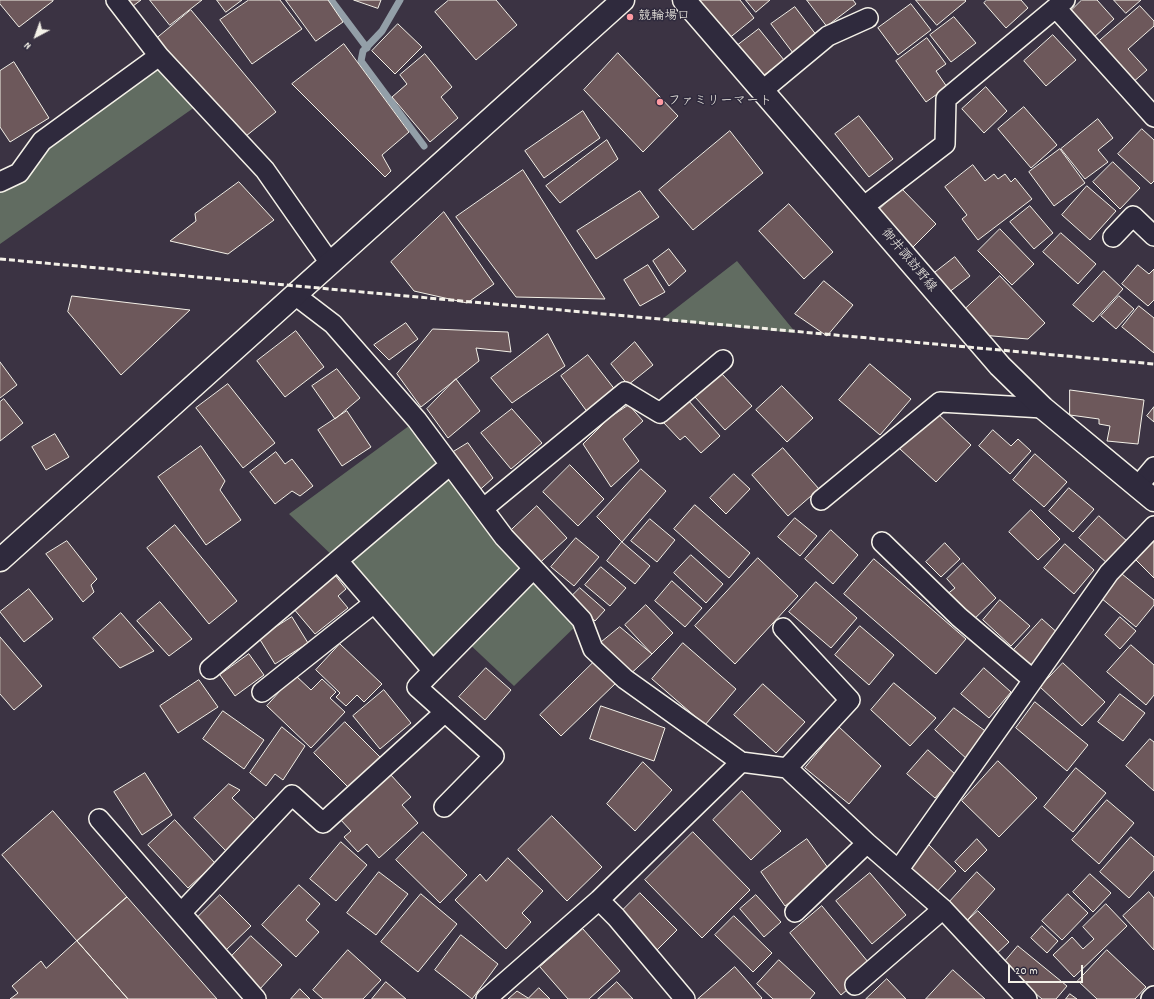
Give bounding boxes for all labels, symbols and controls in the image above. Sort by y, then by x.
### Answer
place label: 競輪場口 [638,9,690,25]
marker: 競輪場口 [625,12,635,22]
north arrow [16,16,56,56]
text: N [21,37,35,53]
place label: ファミリーマート [668,94,772,110]
marker: ファミリーマート [655,97,665,107]
street label: 御井諏訪野線 [877,226,939,296]
scale bar [1010,957,1085,983]
text: 20 m [1015,963,1038,980]

